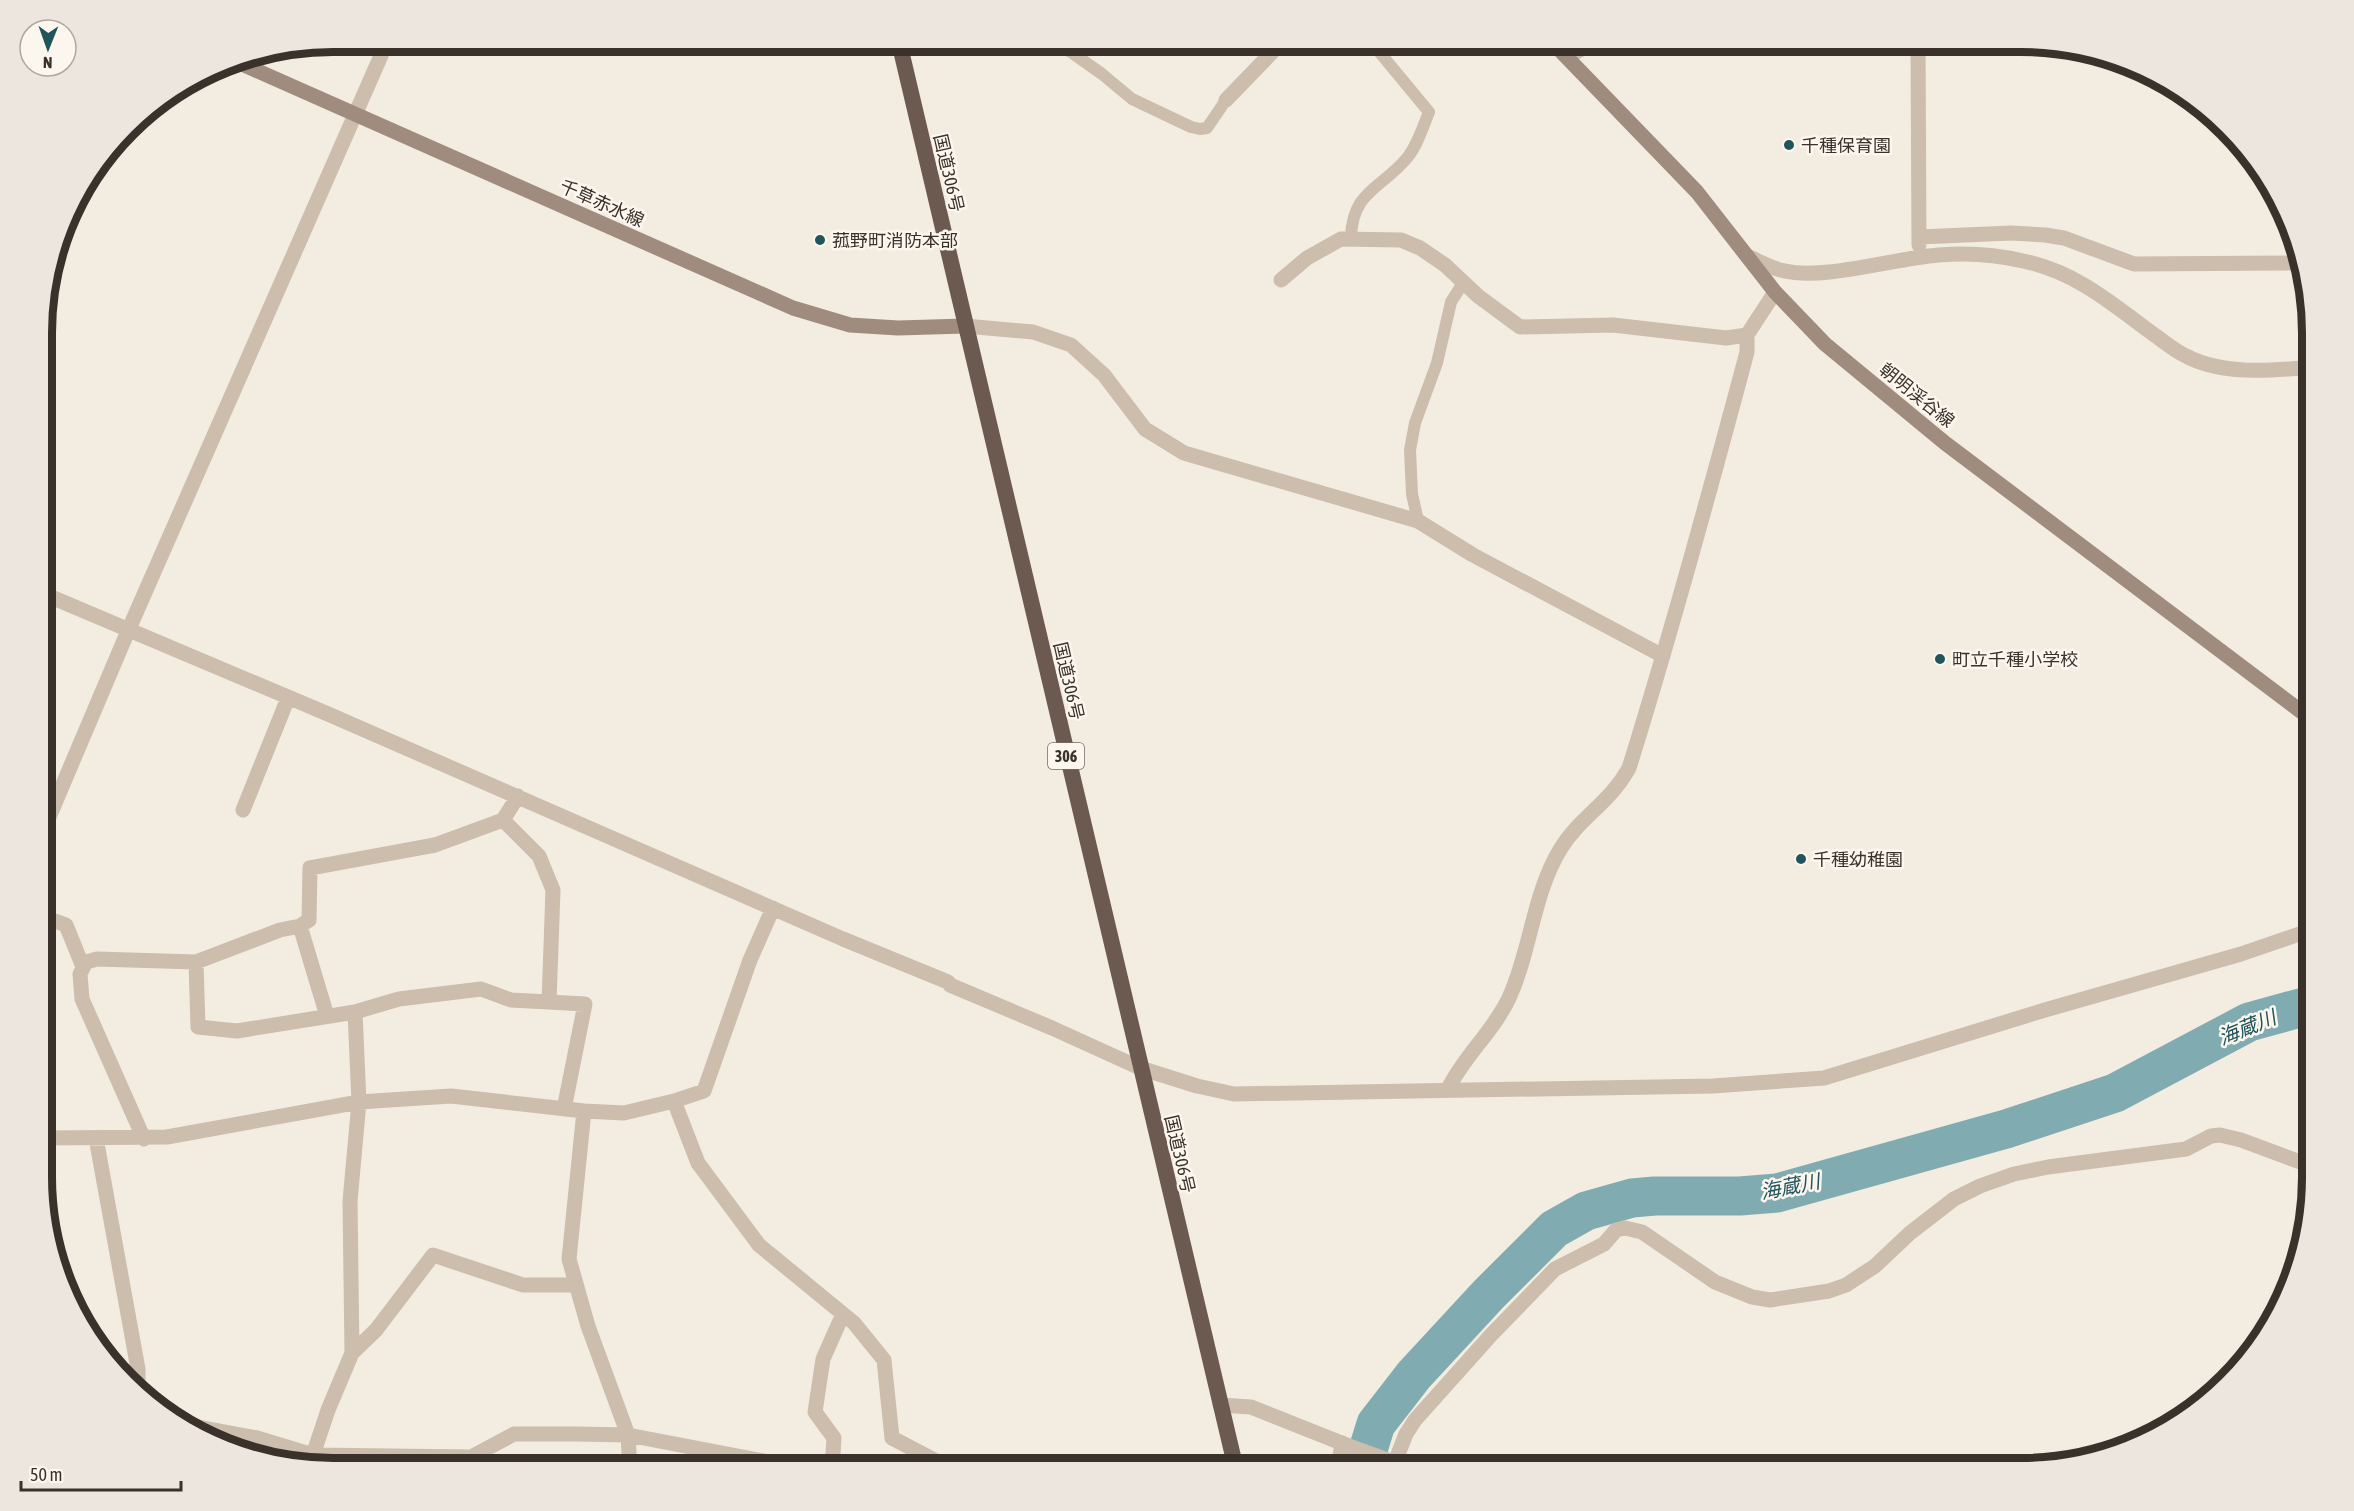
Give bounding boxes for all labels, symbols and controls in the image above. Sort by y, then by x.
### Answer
north arrow [18,18,78,78]
text: N [43,54,53,72]
street label: 国道306号 [930,132,968,214]
place label: 千種保育園 [1801,135,1891,156]
marker: 千種保育園 [1782,138,1796,152]
street label: 千草赤水線 [557,175,647,231]
place label: 菰野町消防本部 [832,230,958,251]
marker: 菰野町消防本部 [813,233,827,247]
street label: 朝明渓谷線 [1875,359,1959,431]
street label: 国道306号 [1050,640,1088,722]
place label: 町立千種小学校 [1952,649,2078,670]
marker: 町立千種小学校 [1933,652,1947,666]
road number: 306 [1048,743,1084,769]
place label: 千種幼稚園 [1813,849,1903,870]
marker: 千種幼稚園 [1794,852,1808,866]
water label: 海蔵川 [2215,1004,2281,1049]
street label: 国道306号 [1161,1113,1199,1195]
water label: 海蔵川 [1758,1169,1824,1203]
scale bar [21,1454,182,1492]
text: 50 m [30,1464,62,1485]

